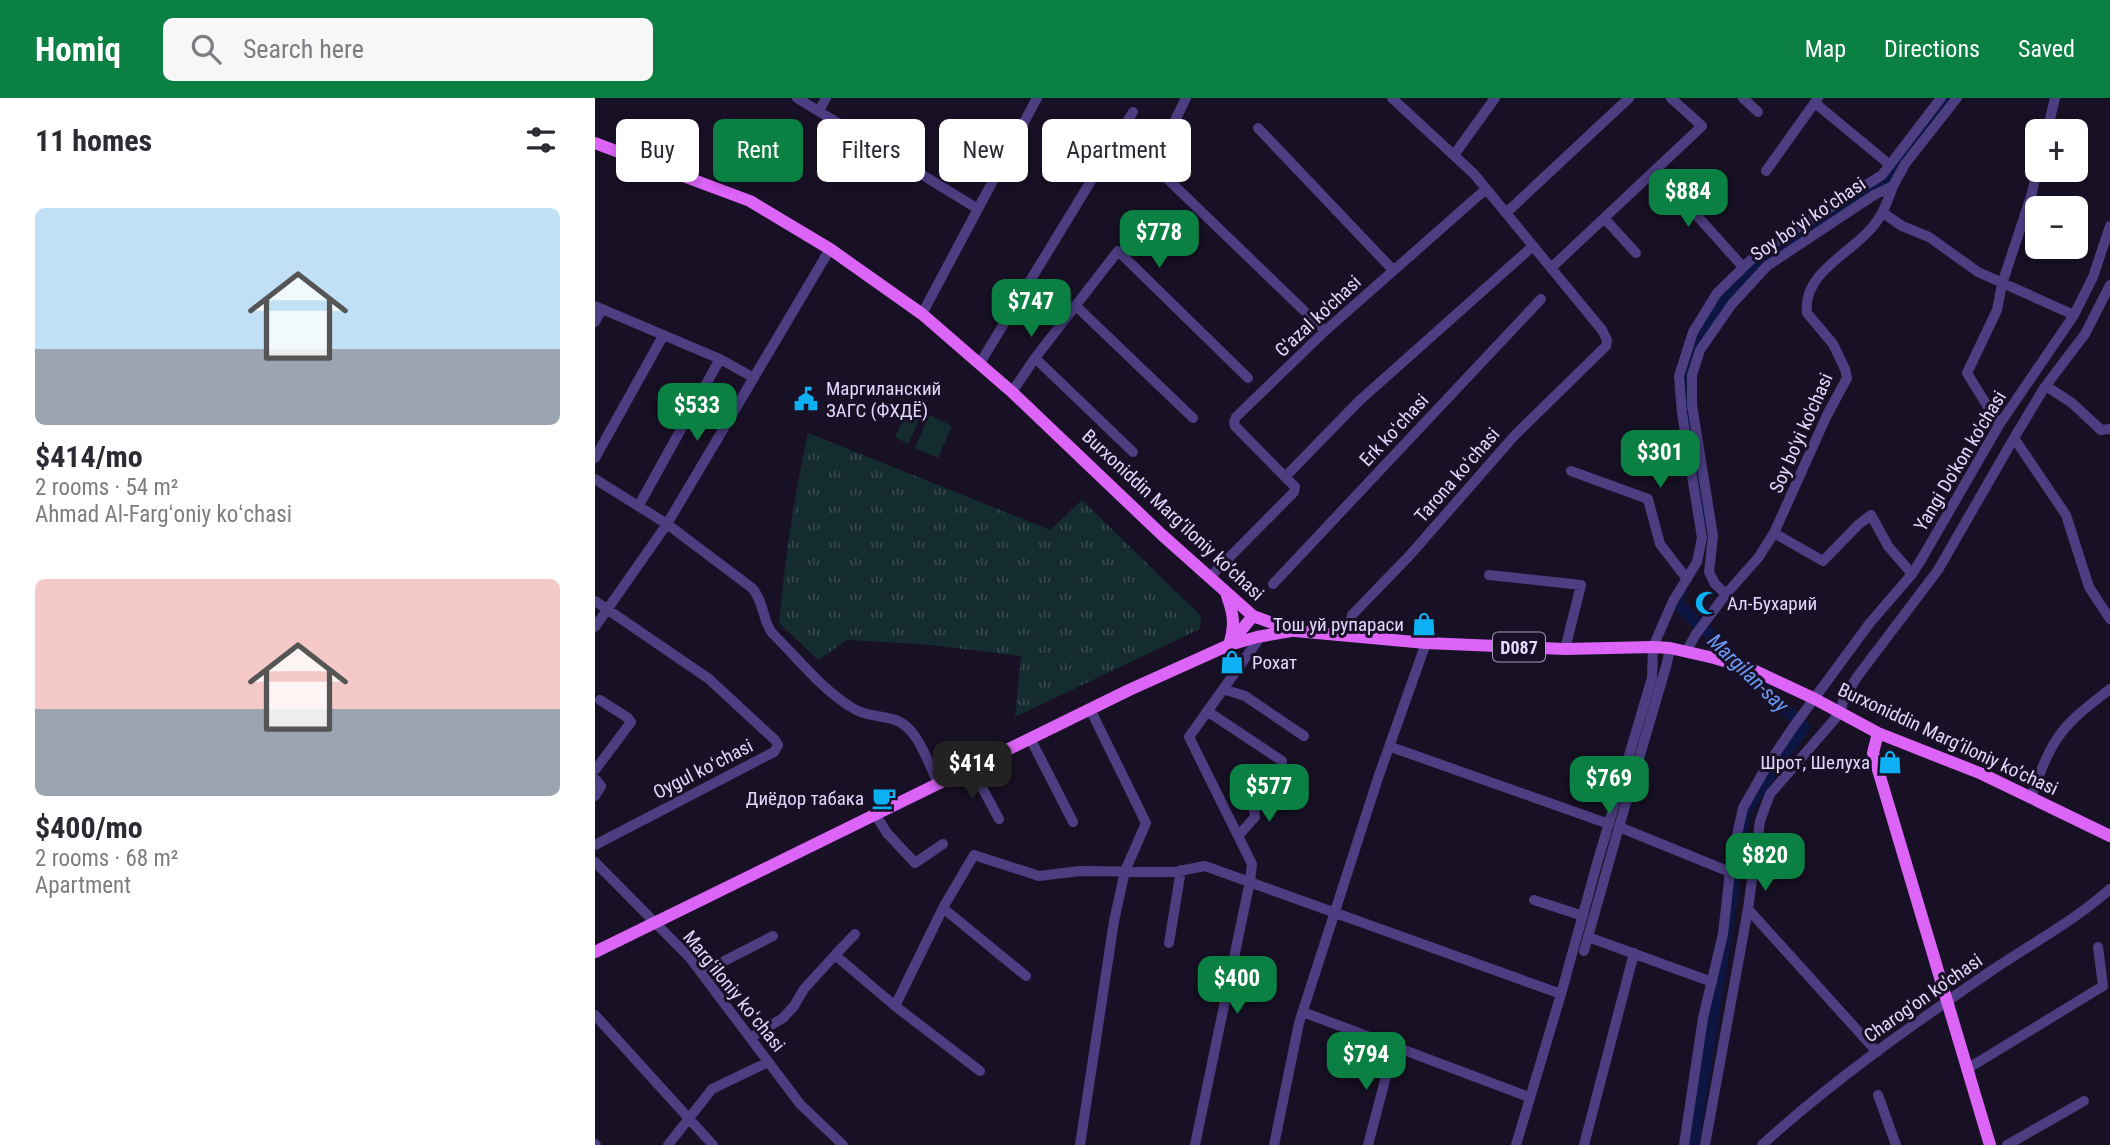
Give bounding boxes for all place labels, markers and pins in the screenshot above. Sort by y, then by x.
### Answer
pin: $884 [1647,170,1729,229]
pin: $778 [1118,211,1200,270]
pin: $747 [990,280,1072,339]
place label: Маргиланский ЗАГС (ФХДЁ) [826,377,941,422]
pin: $533 [656,384,738,443]
public building icon: Маргиланский ЗАГС (ФХДЁ) [792,385,820,413]
pin: $301 [1619,430,1701,490]
mosque icon: Ал-Бухарий [1693,589,1721,617]
place label: Ал-Бухарий [1727,592,1817,615]
shop icon: Тош уй рупараси [1410,610,1438,638]
place label: Тош уй рупараси [1273,613,1404,636]
shop icon: Рохат [1218,648,1246,676]
place label: Рохат [1252,651,1297,674]
pin: $414 [931,742,1013,801]
shop icon: Шрот, Шелуха [1876,748,1904,776]
place label: Шрот, Шелуха [1760,751,1870,774]
pin: $769 [1568,756,1650,816]
pin: $577 [1228,764,1310,824]
cafe icon: Диёдор табака [870,784,898,812]
place label: Диёдор табака [746,787,864,810]
pin: $820 [1724,834,1806,893]
pin: $400 [1196,956,1278,1016]
pin: $794 [1325,1032,1407,1092]

